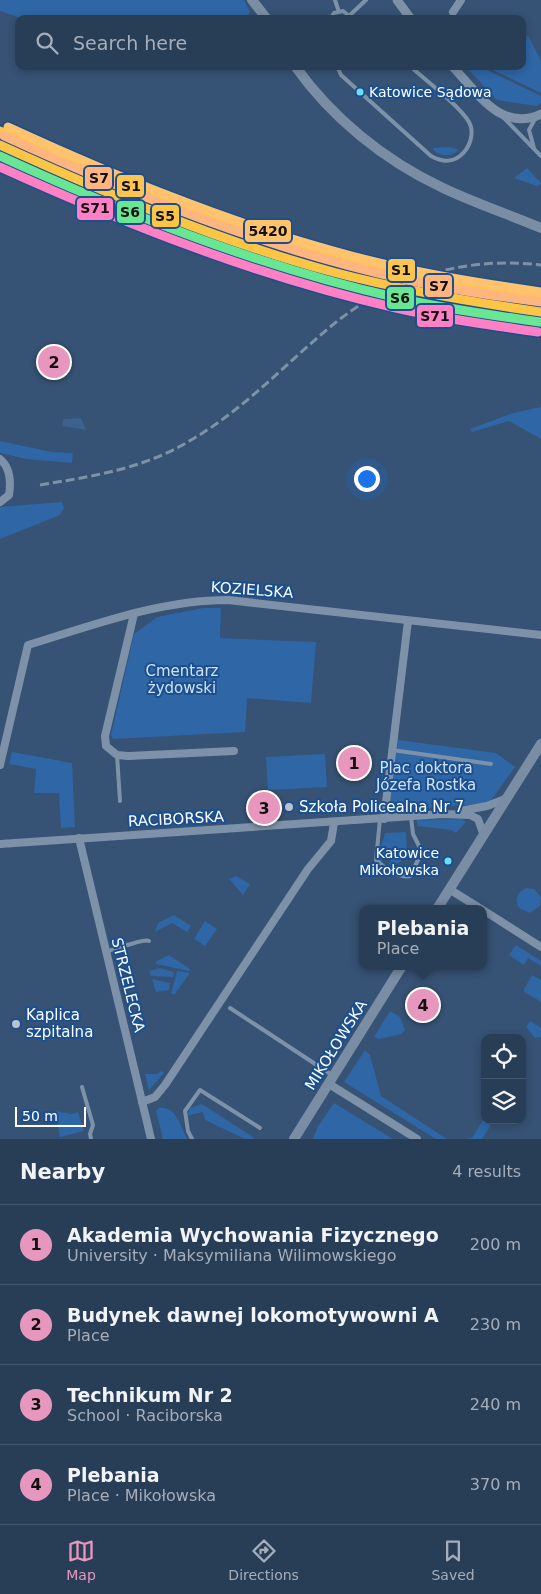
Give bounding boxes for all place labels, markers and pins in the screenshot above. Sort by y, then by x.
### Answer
place label: Katowice Sądowa [369,84,492,100]
marker: Katowice Sądowa [355,87,365,97]
pin: 2 [38,343,70,381]
pin: 1 [338,744,370,782]
pin: 3 [248,789,280,827]
place label: Szkoła Policealna Nr 7 [299,798,464,816]
marker: Szkoła Policealna Nr 7 [283,801,295,813]
place label: Katowice Mikołowska [359,845,439,878]
marker: Katowice Mikołowska [443,856,453,866]
pin: 4 [407,986,439,1024]
place label: Kaplica szpitalna [26,1006,93,1041]
marker: Kaplica szpitalna [10,1018,22,1030]

